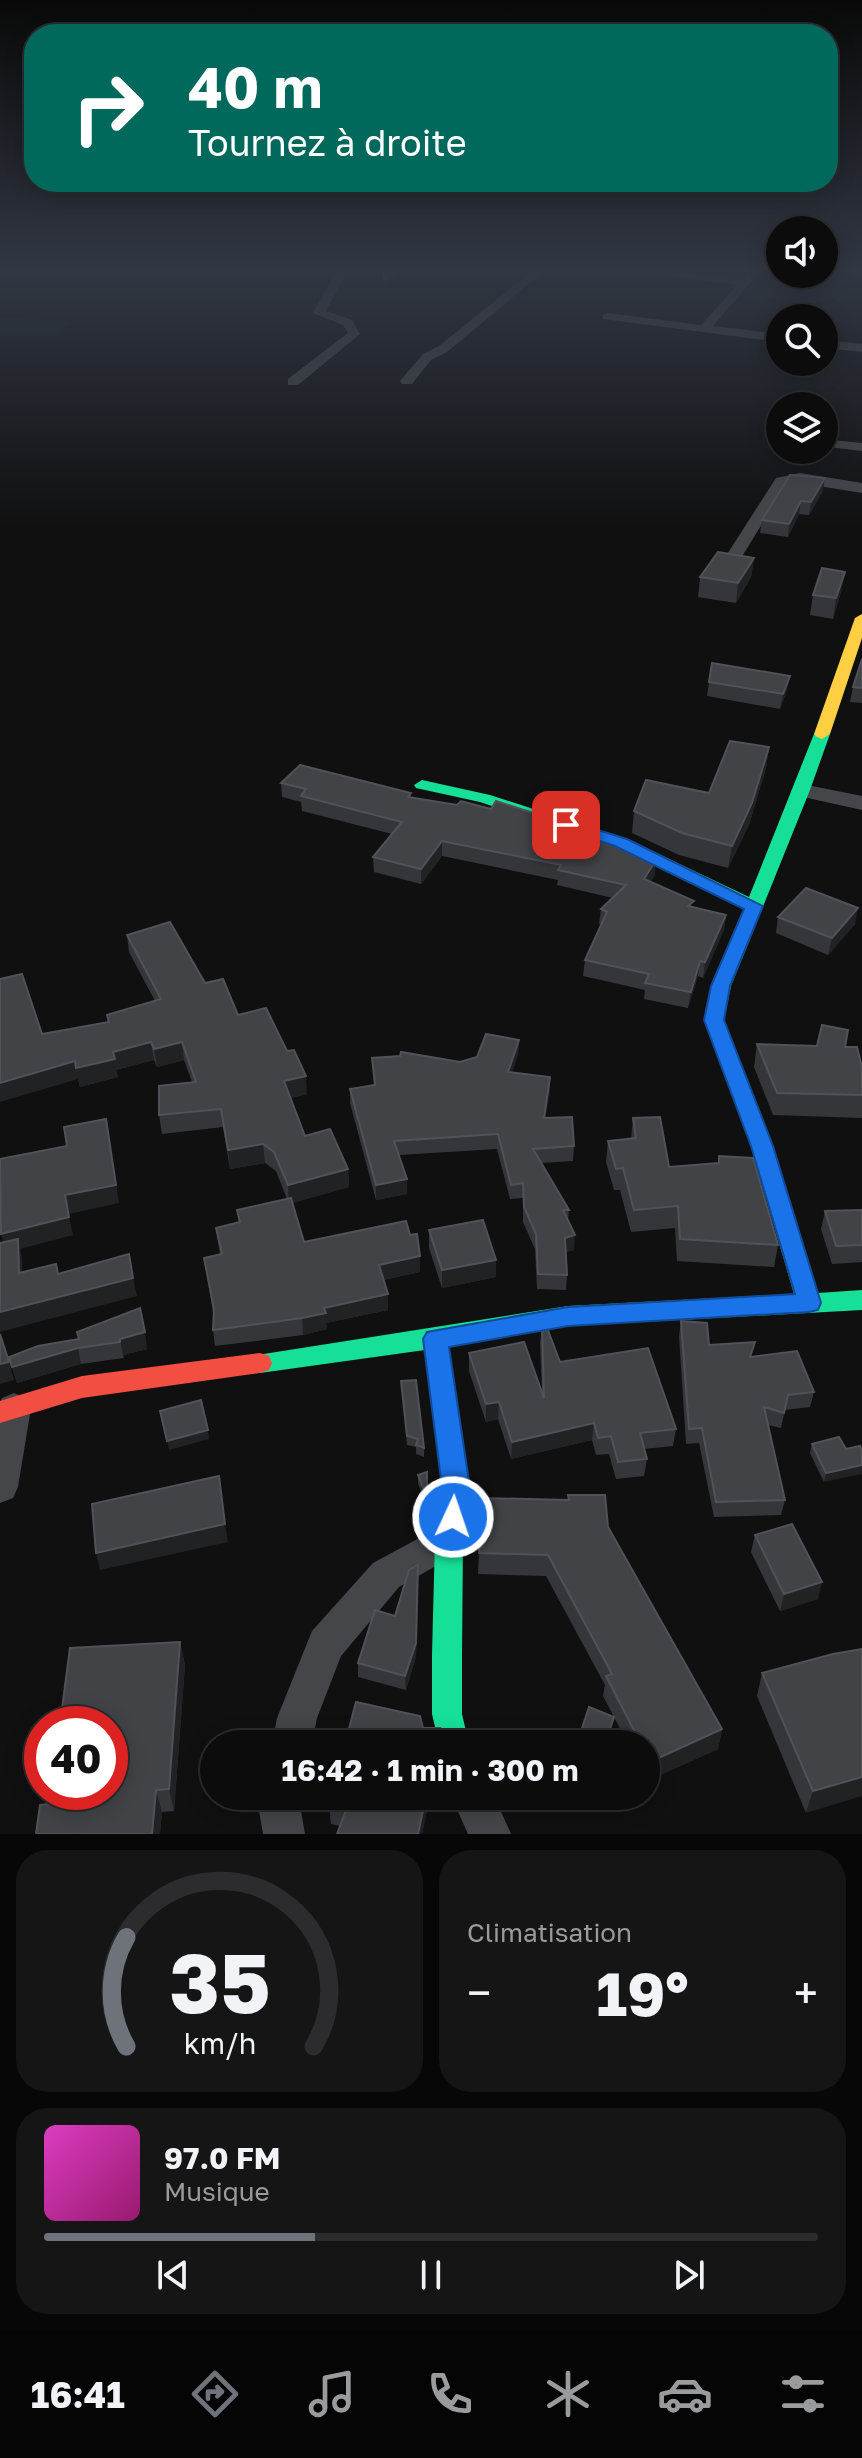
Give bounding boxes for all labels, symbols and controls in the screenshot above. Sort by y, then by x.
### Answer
text: 40 m [188,53,322,120]
icon: right [56,56,160,160]
text: Tournez à droite [188,121,467,164]
map controls [766,216,838,464]
button: sound [766,216,838,288]
button: search [766,304,838,376]
button: layers [766,392,838,464]
pin [532,791,600,859]
icon: arrive [544,803,588,847]
position arrow [411,1475,495,1559]
speed limit sign: 40 [24,1706,128,1810]
text: 16:42 · 1 min · 300 m [282,1752,578,1788]
text: Climatisation [467,1917,632,1948]
text: 35 [169,1931,270,2031]
text: 19° [596,1957,689,2029]
text: − [467,1966,491,2019]
text: + [794,1966,818,2019]
text: km/h [183,2026,256,2060]
text: 97.0 FM [164,2140,281,2176]
text: Musique [164,2176,270,2207]
icon: previous [151,2253,195,2297]
icon: pause [409,2253,453,2297]
icon: next [667,2253,711,2297]
icon: directions [187,2366,243,2422]
icon: music [304,2366,360,2422]
icon: phone [422,2366,478,2422]
icon: climate [540,2366,596,2422]
icon: car [657,2366,713,2422]
icon: filters [775,2366,831,2422]
text: 16:41 [31,2373,125,2416]

